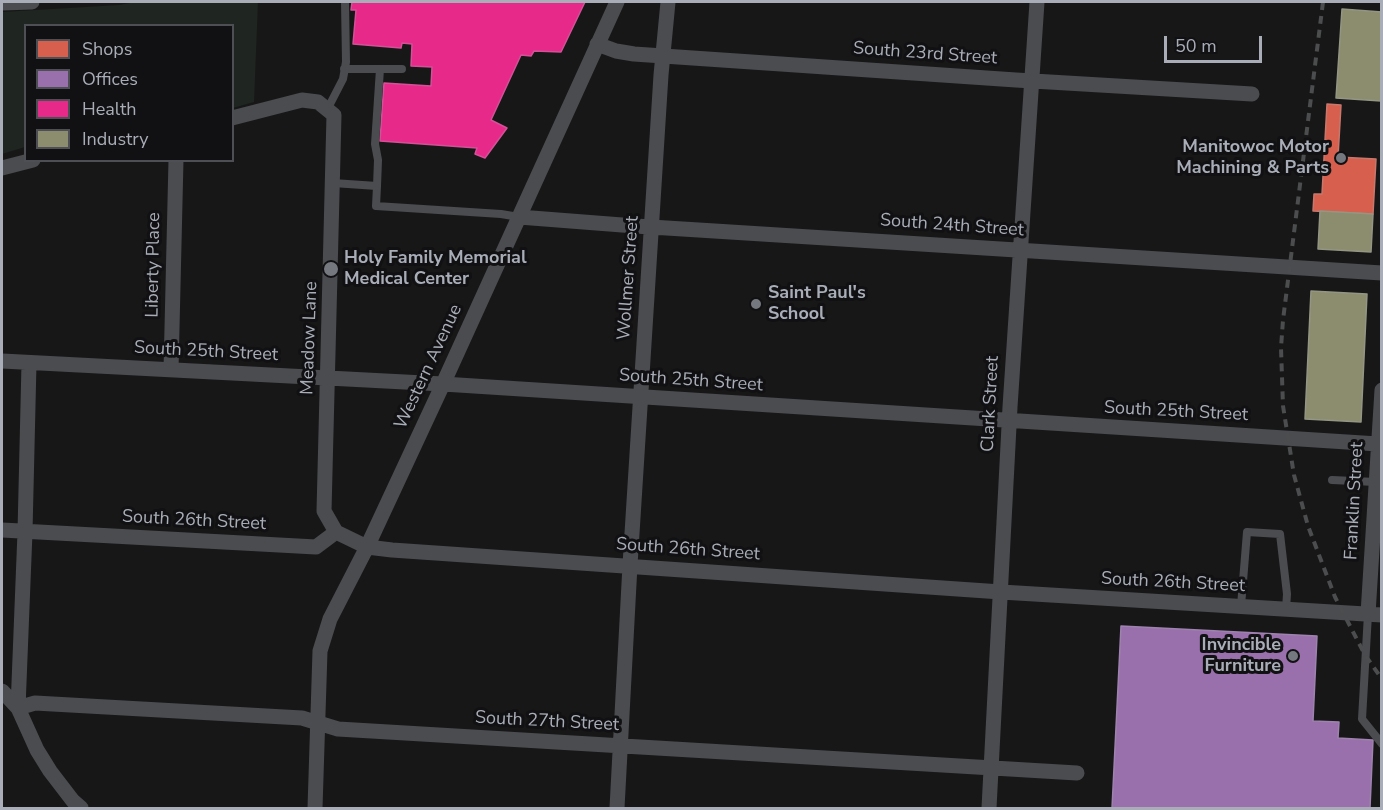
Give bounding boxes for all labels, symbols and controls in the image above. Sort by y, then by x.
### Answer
legend [24,24,234,162]
scale bar [1167,24,1264,62]
text: 50 m [1175,34,1217,58]
text: Shops [82,37,132,61]
street label: South 23rd Street [852,38,998,70]
text: Offices [82,67,138,91]
text: Health [82,97,137,121]
text: Industry [82,127,149,151]
place label: Manitowoc Motor Machining & Parts [1176,137,1329,180]
marker: Manitowoc Motor Machining & Parts [1334,151,1348,165]
street label: South 24th Street [879,210,1025,242]
street label: Liberty Place [142,212,166,318]
street label: Wollmer Street [614,215,644,341]
place label: Holy Family Memorial Medical Center [344,248,527,290]
marker: Holy Family Memorial Medical Center [322,260,340,278]
street label: Meadow Lane [297,281,323,395]
place label: Saint Paul's School [768,283,866,326]
marker: Saint Paul's School [749,297,763,311]
street label: Western Avenue [391,301,467,433]
street label: South 25th Street [133,337,279,367]
street label: Clark Street [978,355,1004,453]
street label: South 25th Street [618,365,764,397]
street label: South 25th Street [1103,397,1249,427]
street label: Franklin Street [1341,441,1369,561]
street label: South 26th Street [121,506,267,536]
street label: South 26th Street [615,534,761,566]
street label: South 26th Street [1100,568,1246,598]
place label: Invincible Furniture [1202,635,1281,678]
marker: Invincible Furniture [1286,649,1300,663]
street label: South 27th Street [474,707,620,737]

